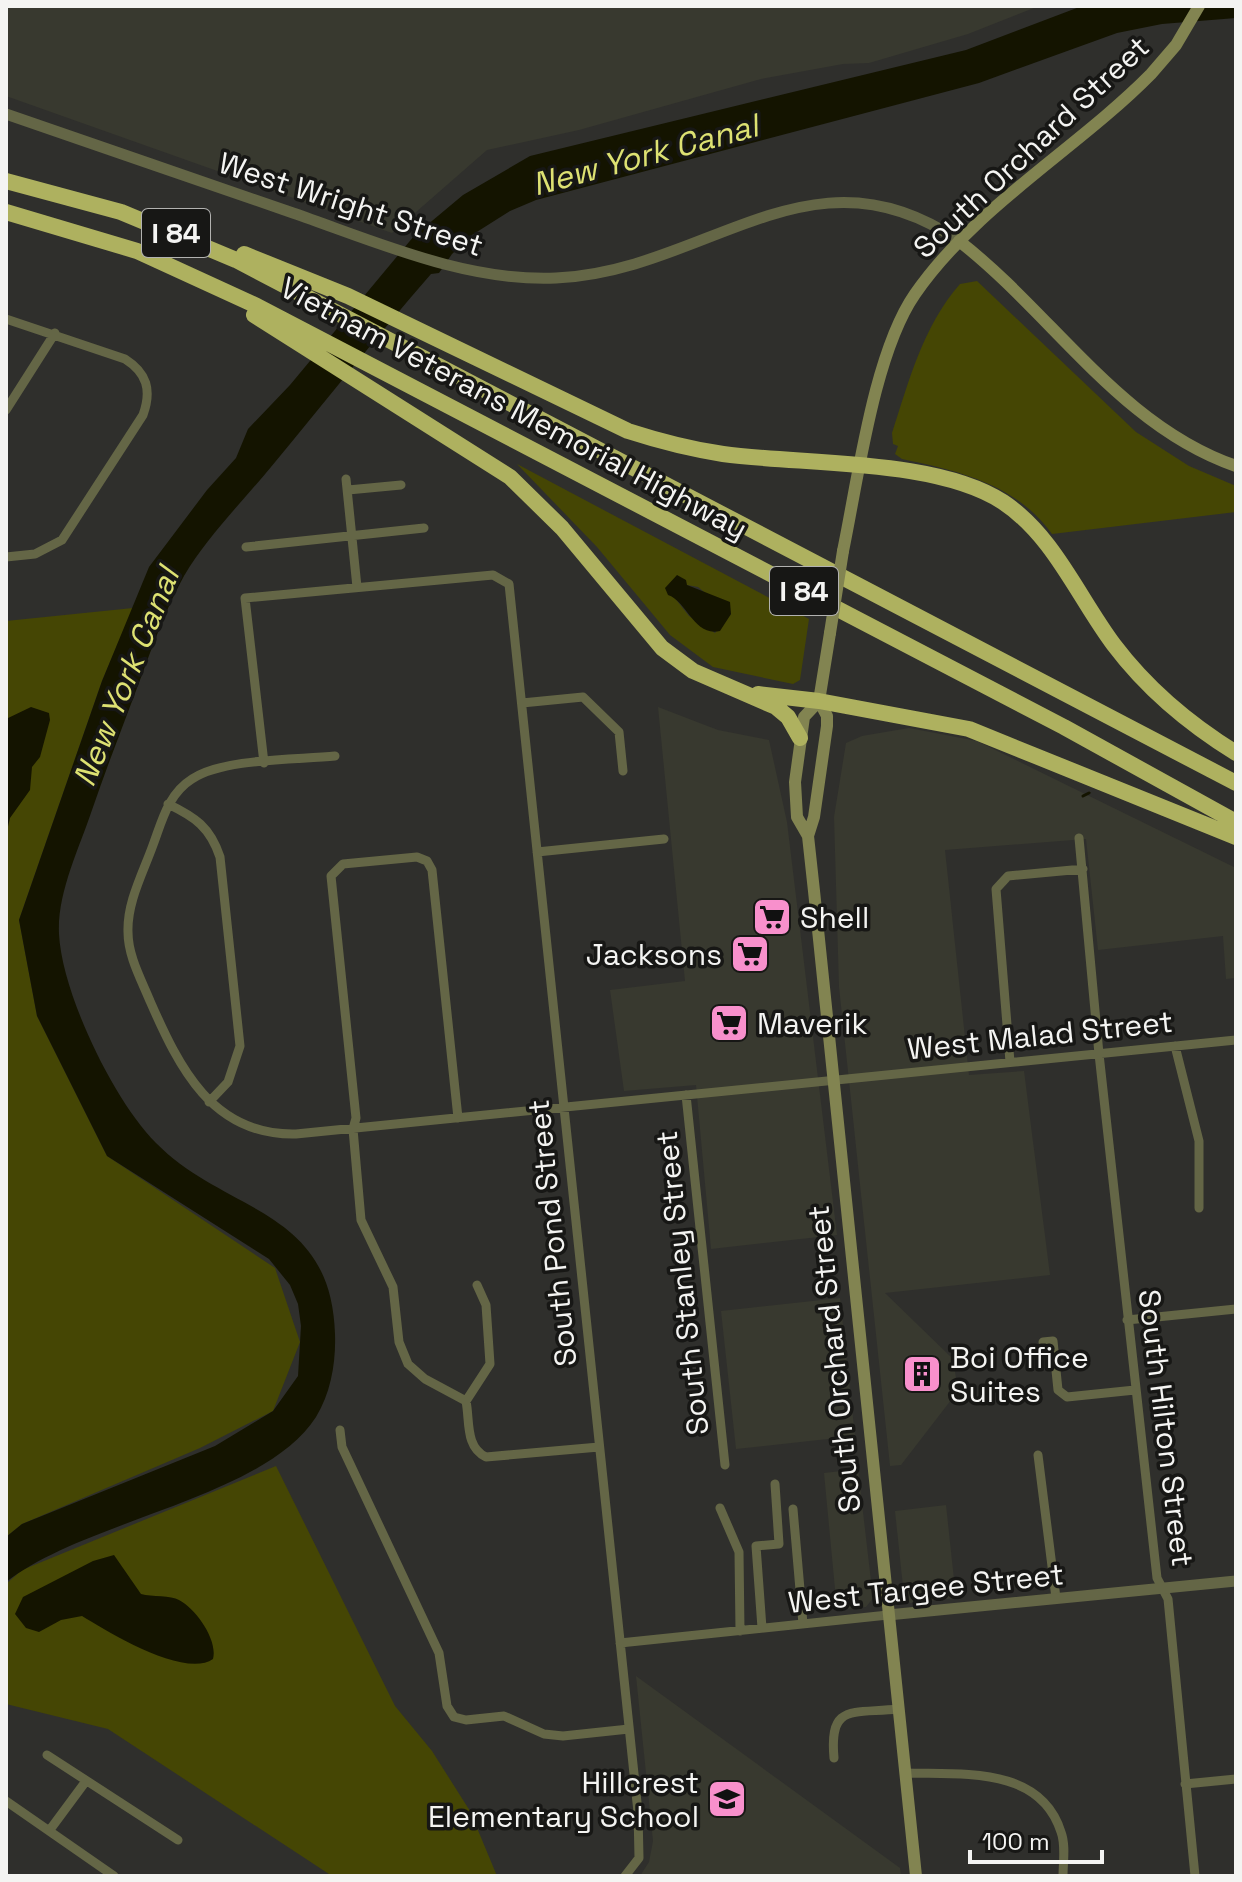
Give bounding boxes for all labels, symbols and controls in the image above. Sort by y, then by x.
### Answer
street label: South Orchard Street [905,27,1157,267]
water label: New York Canal [528,105,765,204]
street label: West Wright Street [214,143,488,265]
road number: I 84 [142,209,210,257]
street label: Vietnam Veterans Memorial Highway [274,268,754,548]
water label: New York Canal [64,559,189,792]
road number: I 84 [770,567,838,615]
supermarket icon: Shell [751,896,793,938]
place label: Shell [800,898,869,937]
supermarket icon: Jacksons [729,933,771,975]
place label: Jacksons [586,935,722,974]
supermarket icon: Maverik [708,1002,750,1044]
street label: West Malad Street [905,1002,1175,1068]
place label: Maverik [757,1004,868,1043]
street label: South Pond Street [519,1098,585,1368]
street label: South Stanley Street [647,1129,717,1437]
street label: South Orchard Street [798,1203,870,1515]
street label: South Hilton Street [1130,1287,1202,1569]
place label: Boi Office Suites [950,1338,1089,1411]
building icon: Boi Office Suites [901,1353,943,1395]
street label: West Targee Street [786,1554,1066,1622]
place label: Hillcrest Elementary School [428,1763,699,1836]
school or university icon: Hillcrest Elementary School [706,1778,748,1820]
scale bar [970,1814,1102,1864]
text: 100 m [982,1826,1050,1857]

